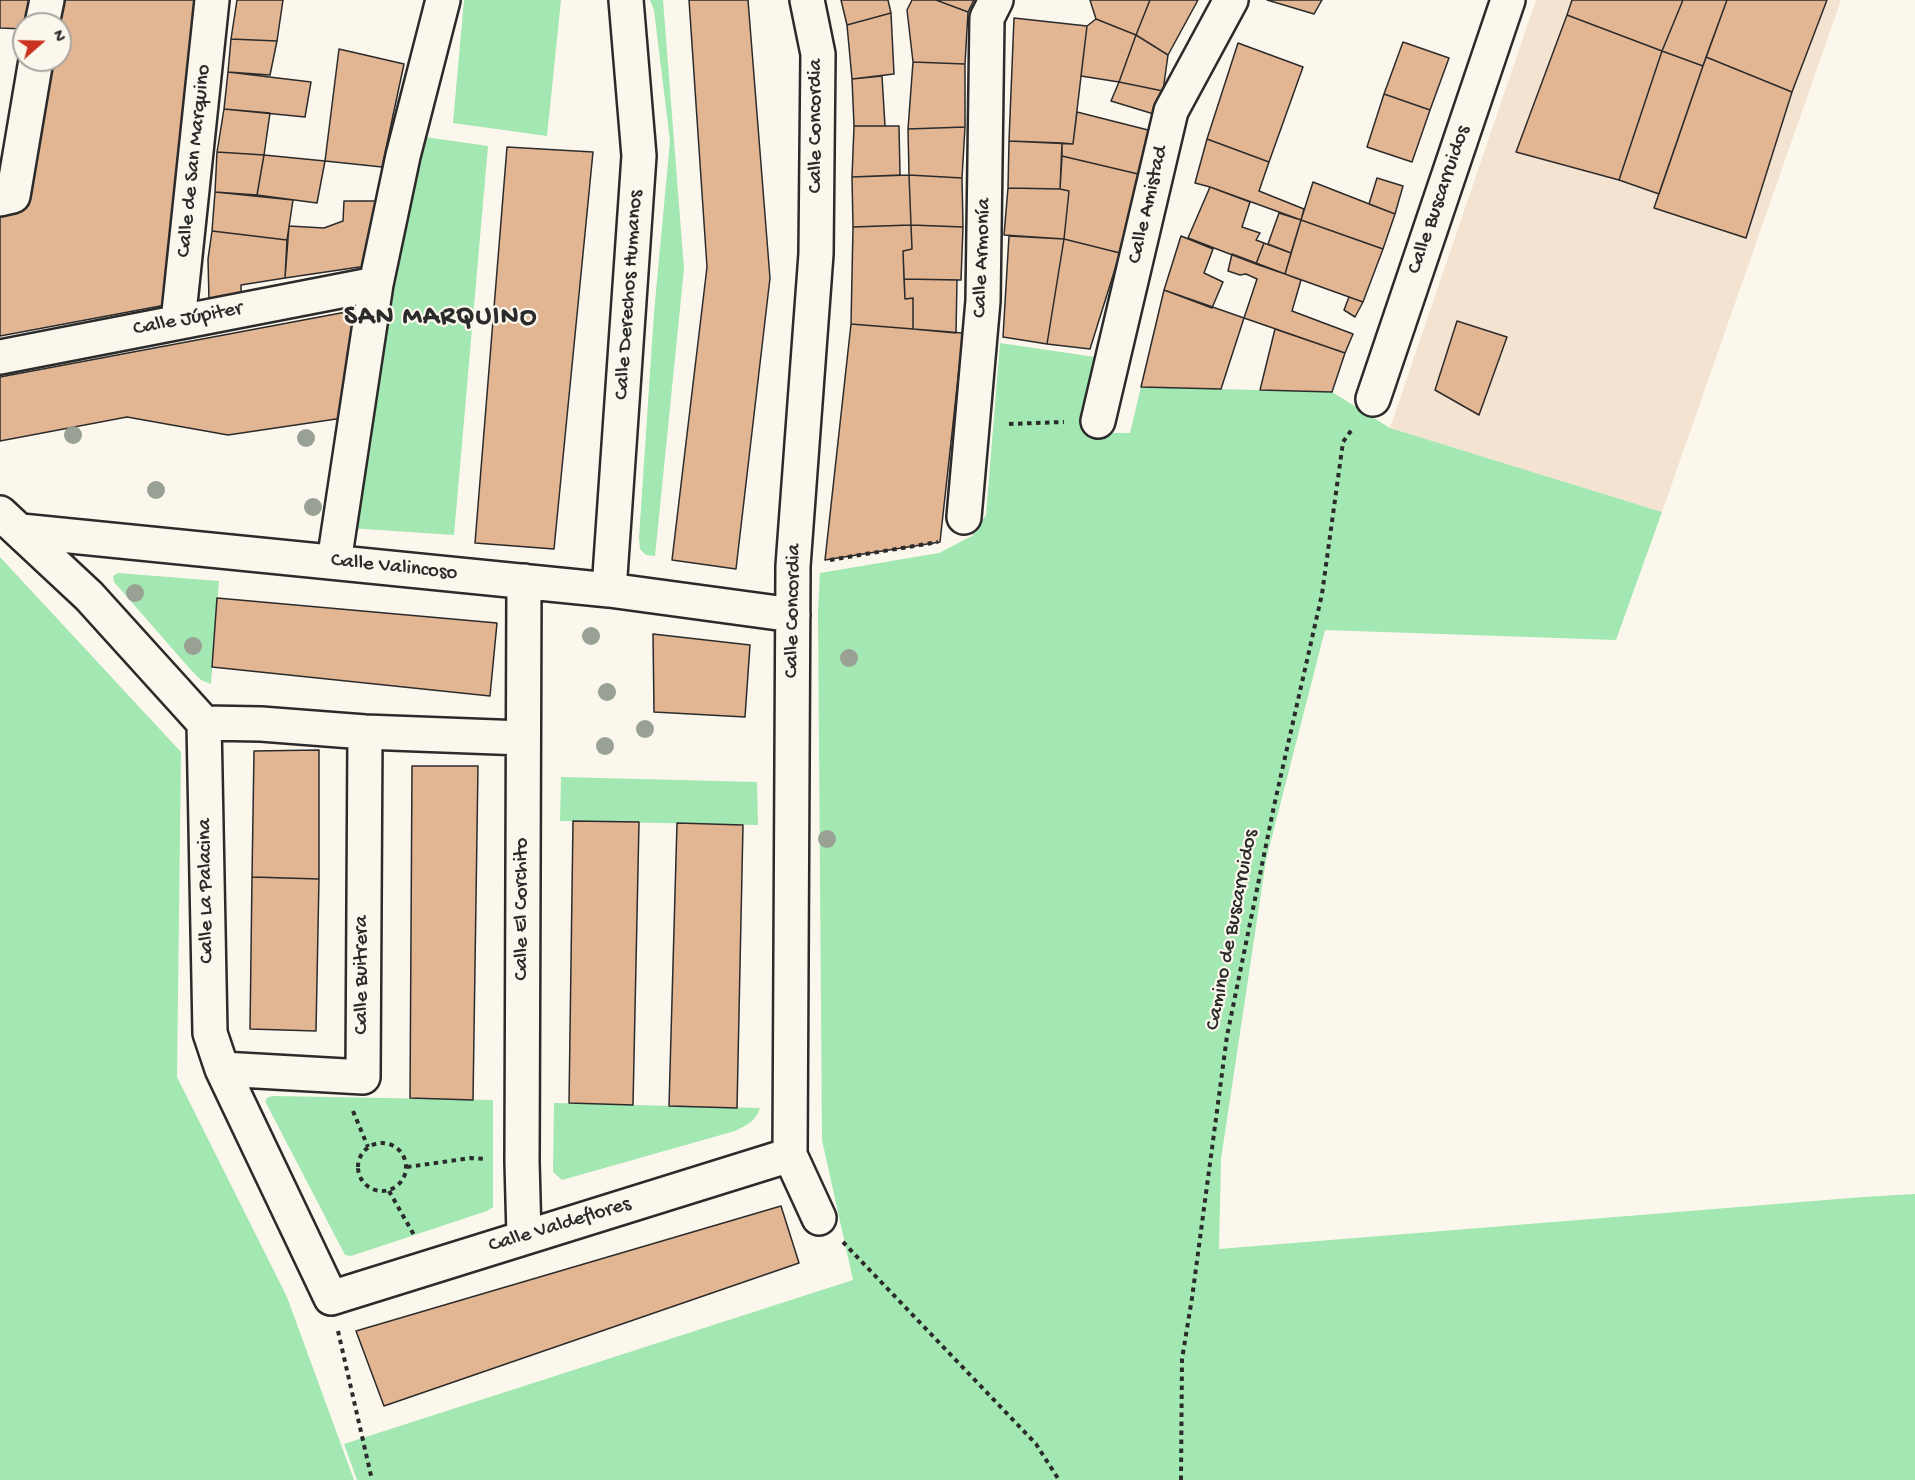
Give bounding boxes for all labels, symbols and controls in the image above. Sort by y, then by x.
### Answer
north arrow [12,12,72,72]
text: N [47,28,68,45]
street label: Calle Concordia [804,59,830,193]
street label: Calle de San Marquino [172,63,218,259]
street label: Calle Buscarruidos [1403,122,1477,278]
street label: Calle Amistad [1123,144,1175,266]
street label: Calle Derechos Humanos [610,189,650,401]
street label: Calle Armonía [968,198,998,318]
street label: Calle Júpiter [131,297,245,343]
district label: SAN MARQUINO [344,303,538,335]
street label: Calle Concordia [780,544,808,678]
street label: Calle Valincoso [329,549,459,587]
street label: Calle La Palacina [193,818,221,964]
street label: Camino de Buscarruidos [1201,828,1265,1032]
street label: Calle El Corchito [510,838,536,980]
street label: Calle Buitrera [350,915,376,1035]
street label: Calle Valdeflores [486,1192,634,1260]

